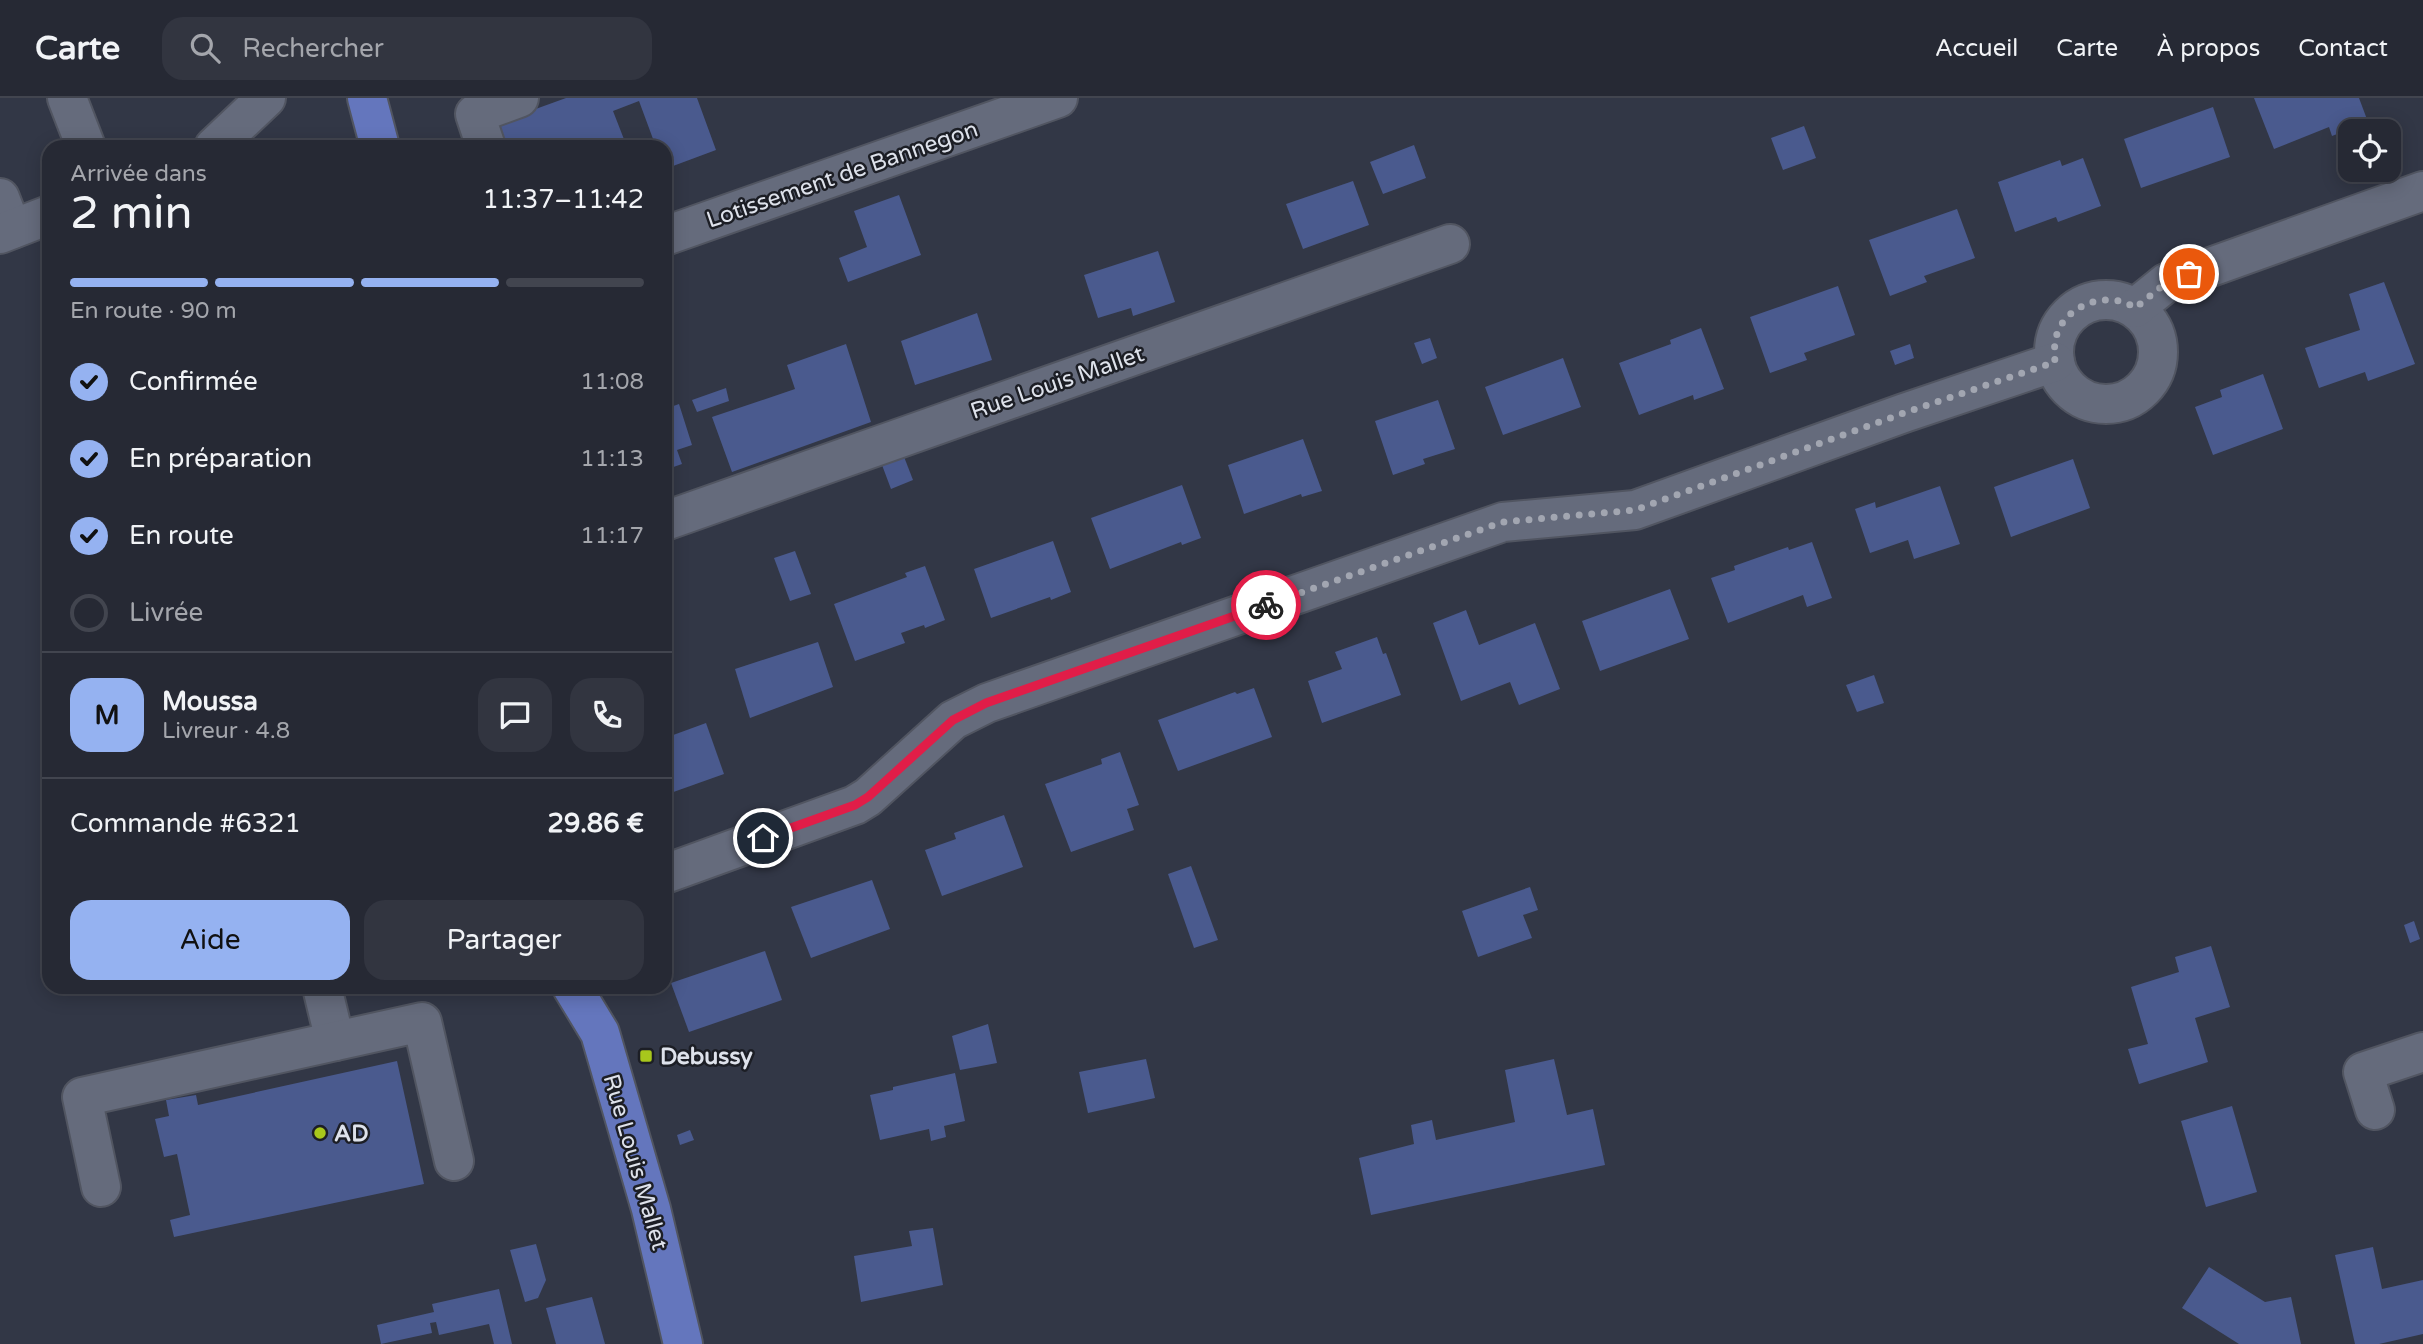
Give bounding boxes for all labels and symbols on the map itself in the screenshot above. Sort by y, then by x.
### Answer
street label: Lotissement de Bannegon [703,115,982,235]
pin [2159,244,2219,304]
street label: Rue Louis Mallet [967,340,1148,426]
courier [1231,570,1301,640]
pin [733,808,793,868]
place label: Debussy [660,1043,753,1071]
marker: Debussy [638,1048,654,1064]
street label: Rue Louis Mallet [597,1071,674,1254]
place label: AD [334,1120,368,1148]
marker: AD [312,1125,328,1141]

